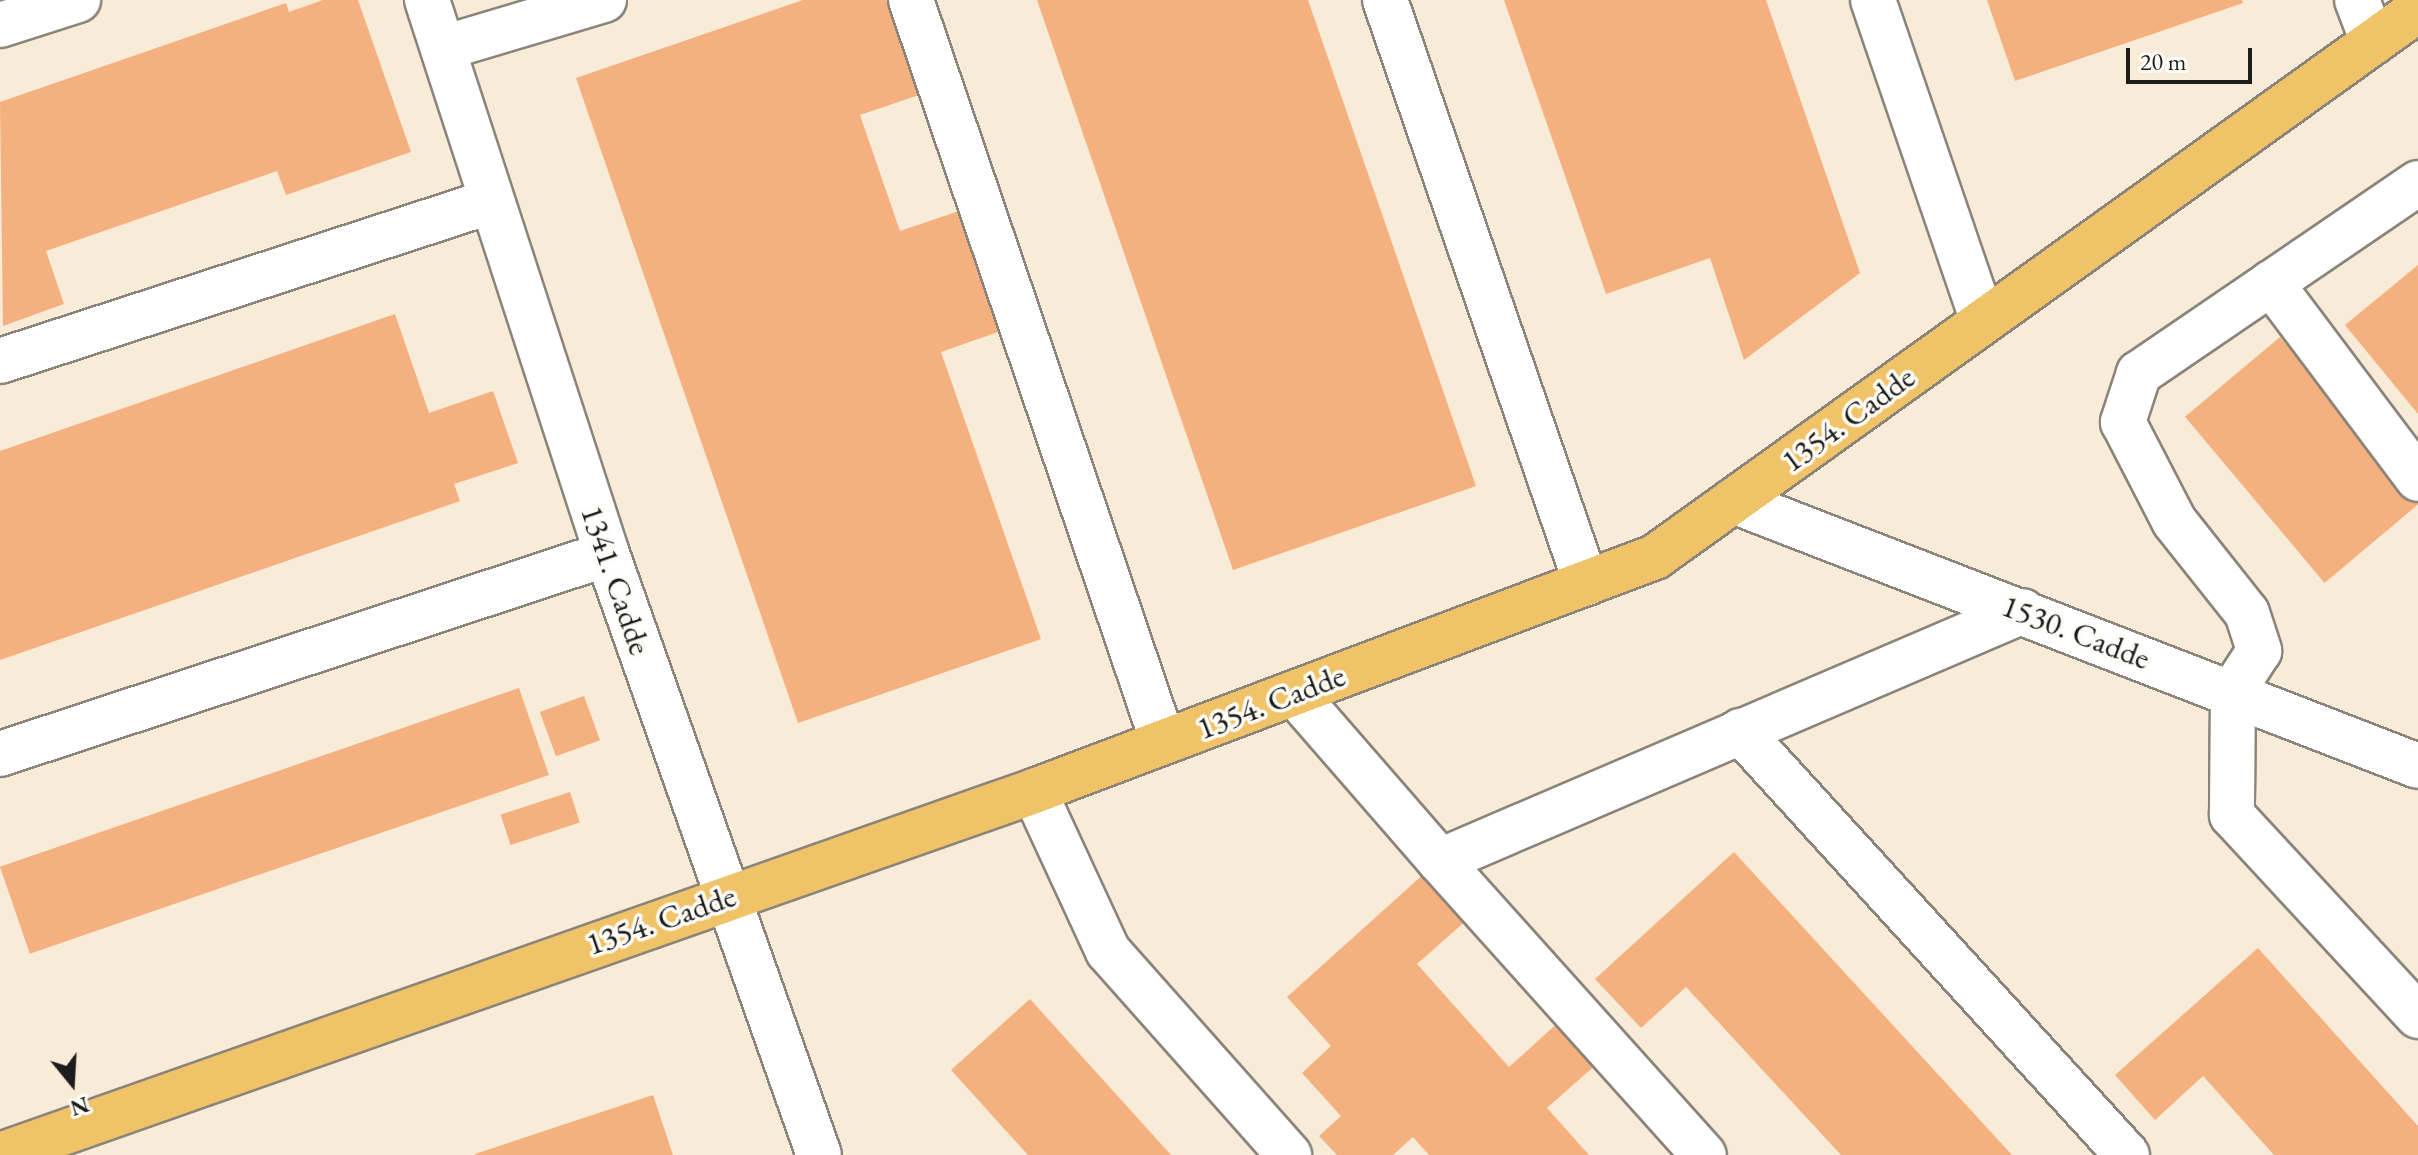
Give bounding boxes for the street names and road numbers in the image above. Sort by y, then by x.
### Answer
street label: 1354. Cadde [1774,358,1922,480]
street label: 1341. Cadde [573,500,659,660]
street label: 1530. Cadde [1997,586,2155,678]
street label: 1354. Cadde [1192,656,1350,748]
street label: 1354. Cadde [581,877,741,963]

